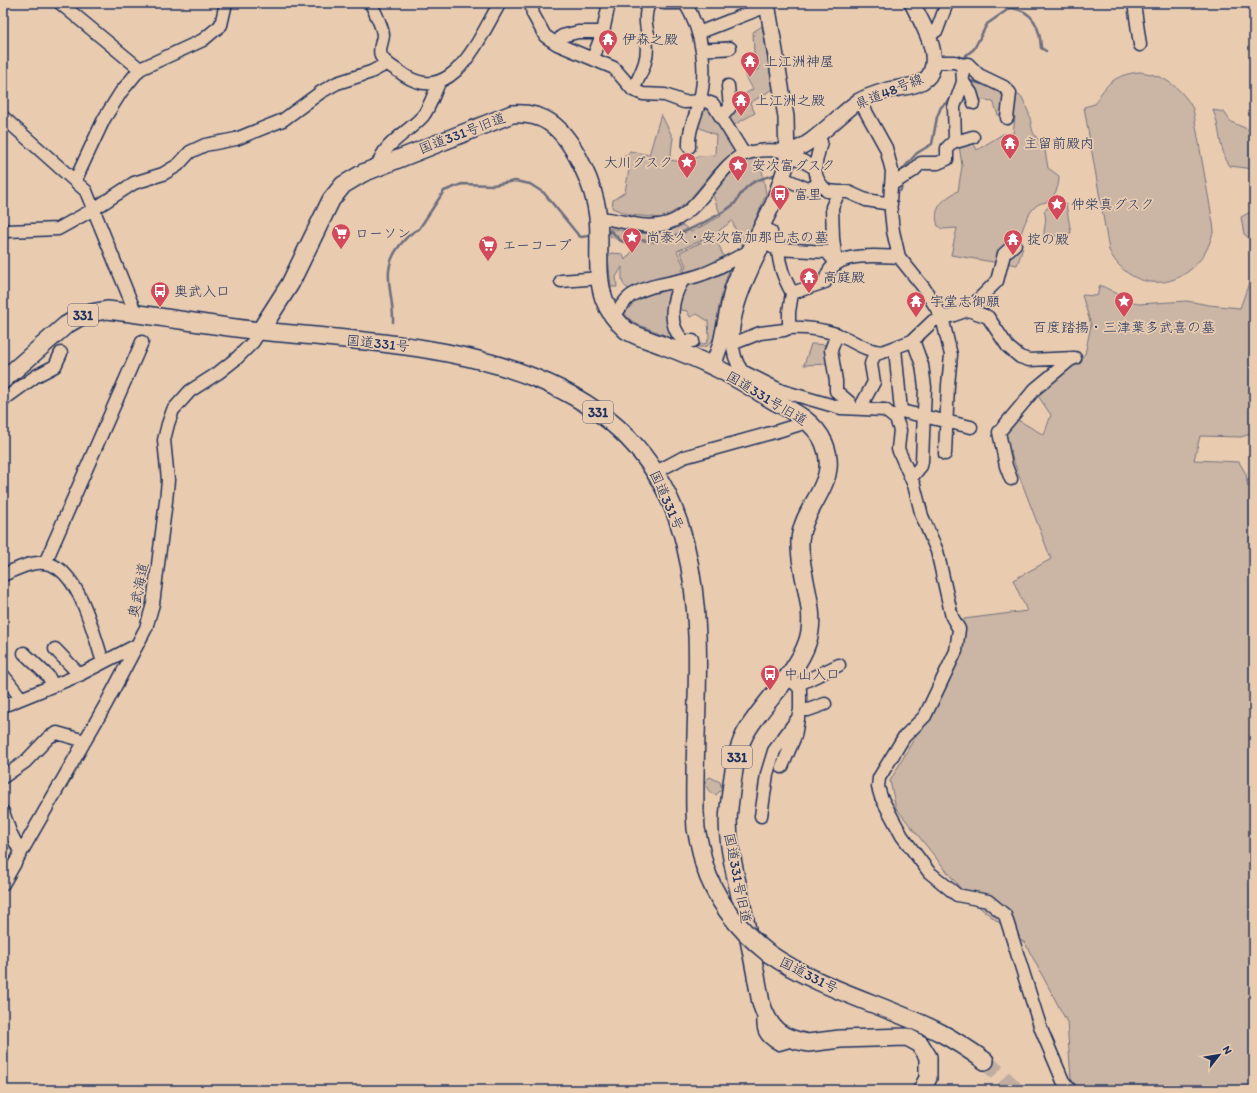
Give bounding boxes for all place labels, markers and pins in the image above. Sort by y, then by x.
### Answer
temple icon: 伊森之殿 [597,28,619,56]
place label: 伊森之殿 [622,31,678,48]
temple icon: 上江洲神屋 [739,50,761,78]
place label: 上江洲神屋 [764,53,834,70]
temple icon: 上江洲之殿 [730,89,752,117]
place label: 上江洲之殿 [755,92,825,109]
temple icon: 主留前殿内 [999,132,1021,160]
place label: 主留前殿内 [1024,135,1094,152]
place icon: 大川グスク [676,151,698,179]
place label: 大川グスク [604,154,673,171]
place icon: 安次富グスク [727,154,749,182]
place label: 安次富グスク [752,157,835,174]
bus stop icon: 富里 [769,183,791,211]
place label: 富里 [794,186,822,203]
place icon: 仲栄真グスク [1046,193,1068,221]
place label: 仲栄真グスク [1071,196,1154,213]
supermarket icon: ローソン [330,222,352,250]
place label: ローソン [355,225,411,242]
place icon: 尚泰久・安次富加那巴志の墓 [621,226,643,254]
temple icon: 掟の殿 [1002,228,1024,256]
place label: 尚泰久・安次富加那巴志の墓 [646,229,828,246]
place label: 掟の殿 [1027,231,1069,248]
supermarket icon: エーコープ [477,234,499,262]
place label: エーコープ [502,237,571,254]
temple icon: 高庭殿 [798,266,820,294]
place label: 高庭殿 [823,269,865,286]
bus stop icon: 奥武入口 [149,280,171,308]
place label: 奥武入口 [174,283,230,300]
temple icon: 宇堂志御願 [905,290,927,318]
place icon: 百度踏揚・三津葉多武喜の墓 [1113,290,1135,318]
place label: 宇堂志御願 [930,293,1000,310]
place label: 百度踏揚・三津葉多武喜の墓 [1033,319,1215,336]
bus stop icon: 中山入口 [759,663,781,691]
place label: 中山入口 [784,666,840,683]

